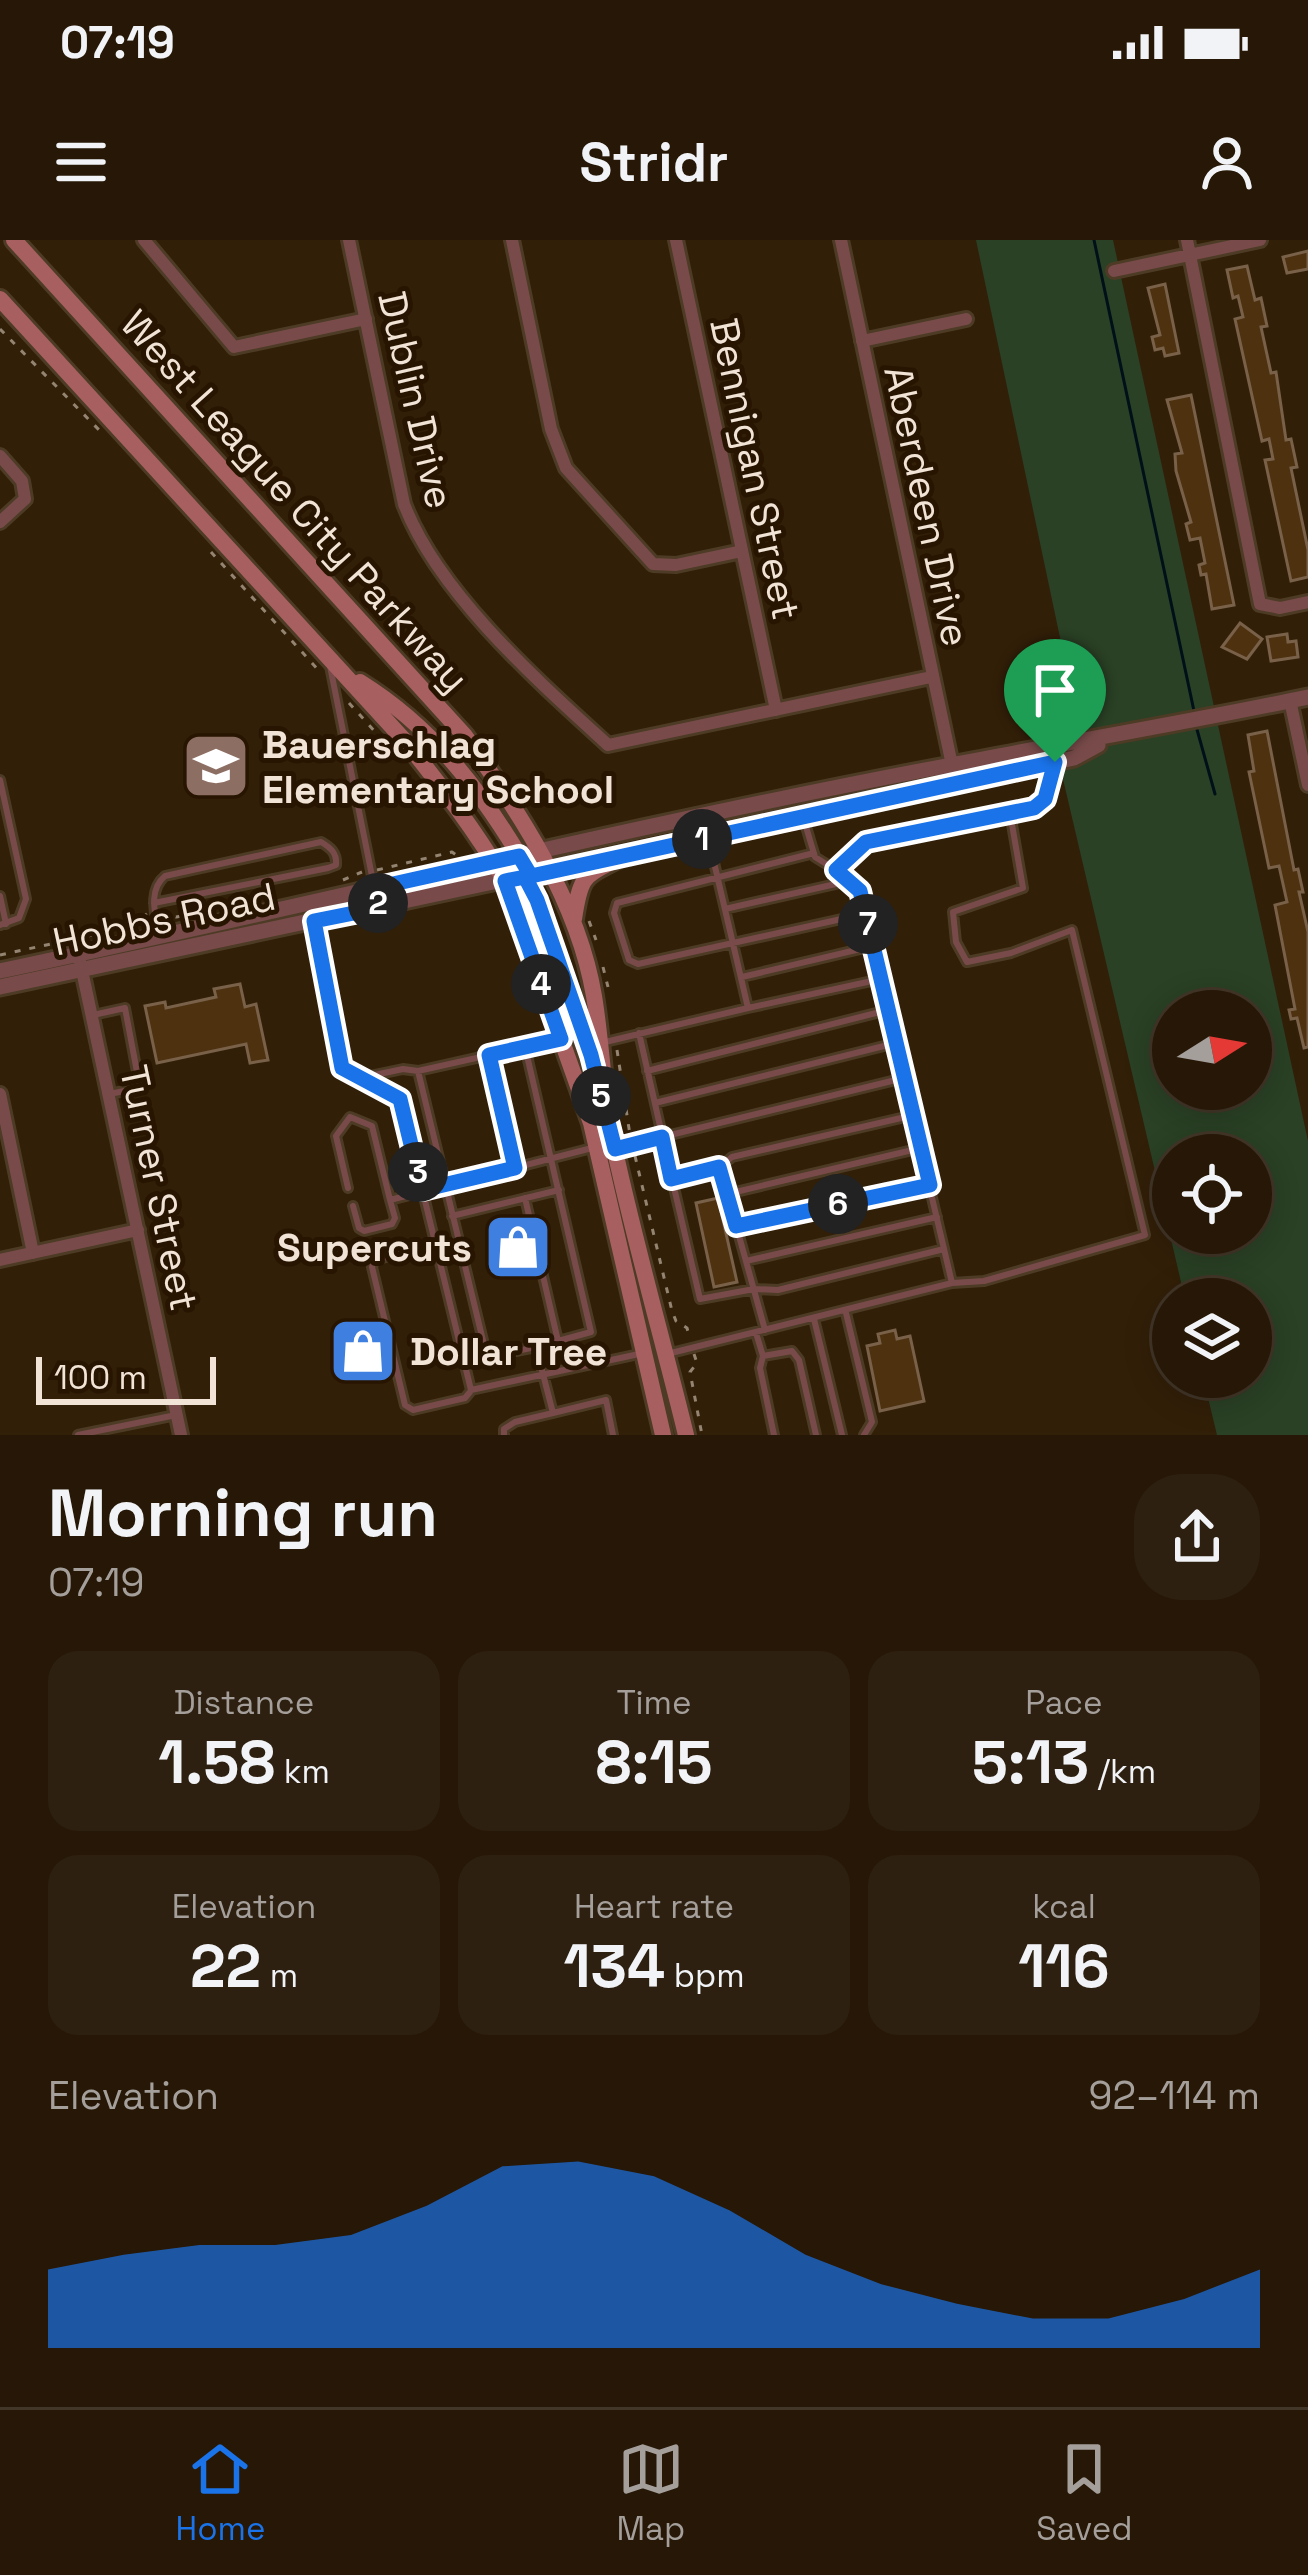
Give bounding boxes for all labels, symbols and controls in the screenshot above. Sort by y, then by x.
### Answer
text: 07:19 [60,14,175,71]
text: Stridr [580,128,728,197]
icon: menu [48,129,114,195]
icon: person [1194,129,1260,195]
street label: Dublin Drive [367,287,465,513]
street label: West League City Parkway [110,300,480,702]
street label: Bennigan Street [699,314,811,624]
street label: Aberdeen Drive [873,361,981,651]
pin [1004,639,1106,762]
icon: arrive [1022,657,1088,723]
place label: Bauerschlag Elementary School [262,720,614,814]
school or university icon: Bauerschlag Elementary School [181,731,251,801]
pin: 1 [672,809,732,869]
text: 1 [695,818,709,860]
street label: Hobbs Road [48,872,280,966]
pin: 2 [348,873,408,933]
text: 2 [368,882,388,924]
pin: 7 [838,894,898,954]
text: 7 [859,903,877,945]
pin: 4 [511,954,571,1014]
text: 4 [531,963,552,1005]
north arrow [1152,990,1272,1110]
map controls [1152,990,1272,1398]
street label: Turner Street [109,1061,209,1315]
pin: 5 [571,1066,631,1126]
text: 5 [591,1075,611,1117]
button: locate [1152,1134,1272,1254]
pin: 3 [388,1142,448,1202]
text: 3 [408,1151,428,1193]
pin: 6 [808,1174,868,1234]
text: 6 [828,1183,848,1225]
shop icon: Supercuts [483,1212,553,1282]
place label: Supercuts [277,1223,472,1272]
button: layers [1152,1278,1272,1398]
shop icon: Dollar Tree [328,1316,398,1386]
place label: Dollar Tree [410,1327,607,1376]
scale bar [36,1351,216,1404]
text: 100 m [54,1357,147,1399]
text: Morning run [48,1471,438,1555]
button: share [1134,1474,1260,1600]
text: 07:19 [48,1558,144,1607]
text: Distance [174,1682,314,1724]
text: Time [616,1682,692,1724]
text: Pace [1025,1682,1103,1724]
text: 1.58 [158,1724,275,1801]
text: 8:15 [596,1724,713,1801]
text: 5:13 [972,1724,1089,1801]
text: km [275,1751,330,1793]
text: /km [1089,1751,1156,1793]
text: Elevation [172,1886,316,1928]
text: Heart rate [574,1886,734,1928]
text: kcal [1032,1886,1096,1928]
text: 22 [190,1928,261,2005]
text: 134 [563,1928,665,2005]
text: 116 [1018,1928,1110,2005]
text: m [261,1955,298,1997]
text: bpm [665,1955,745,1997]
text: Elevation [48,2071,219,2120]
text: 92–114 m [1089,2071,1260,2120]
tab: Home [176,2436,265,2550]
tab: Map [616,2436,685,2550]
tab: Saved [1036,2436,1132,2550]

